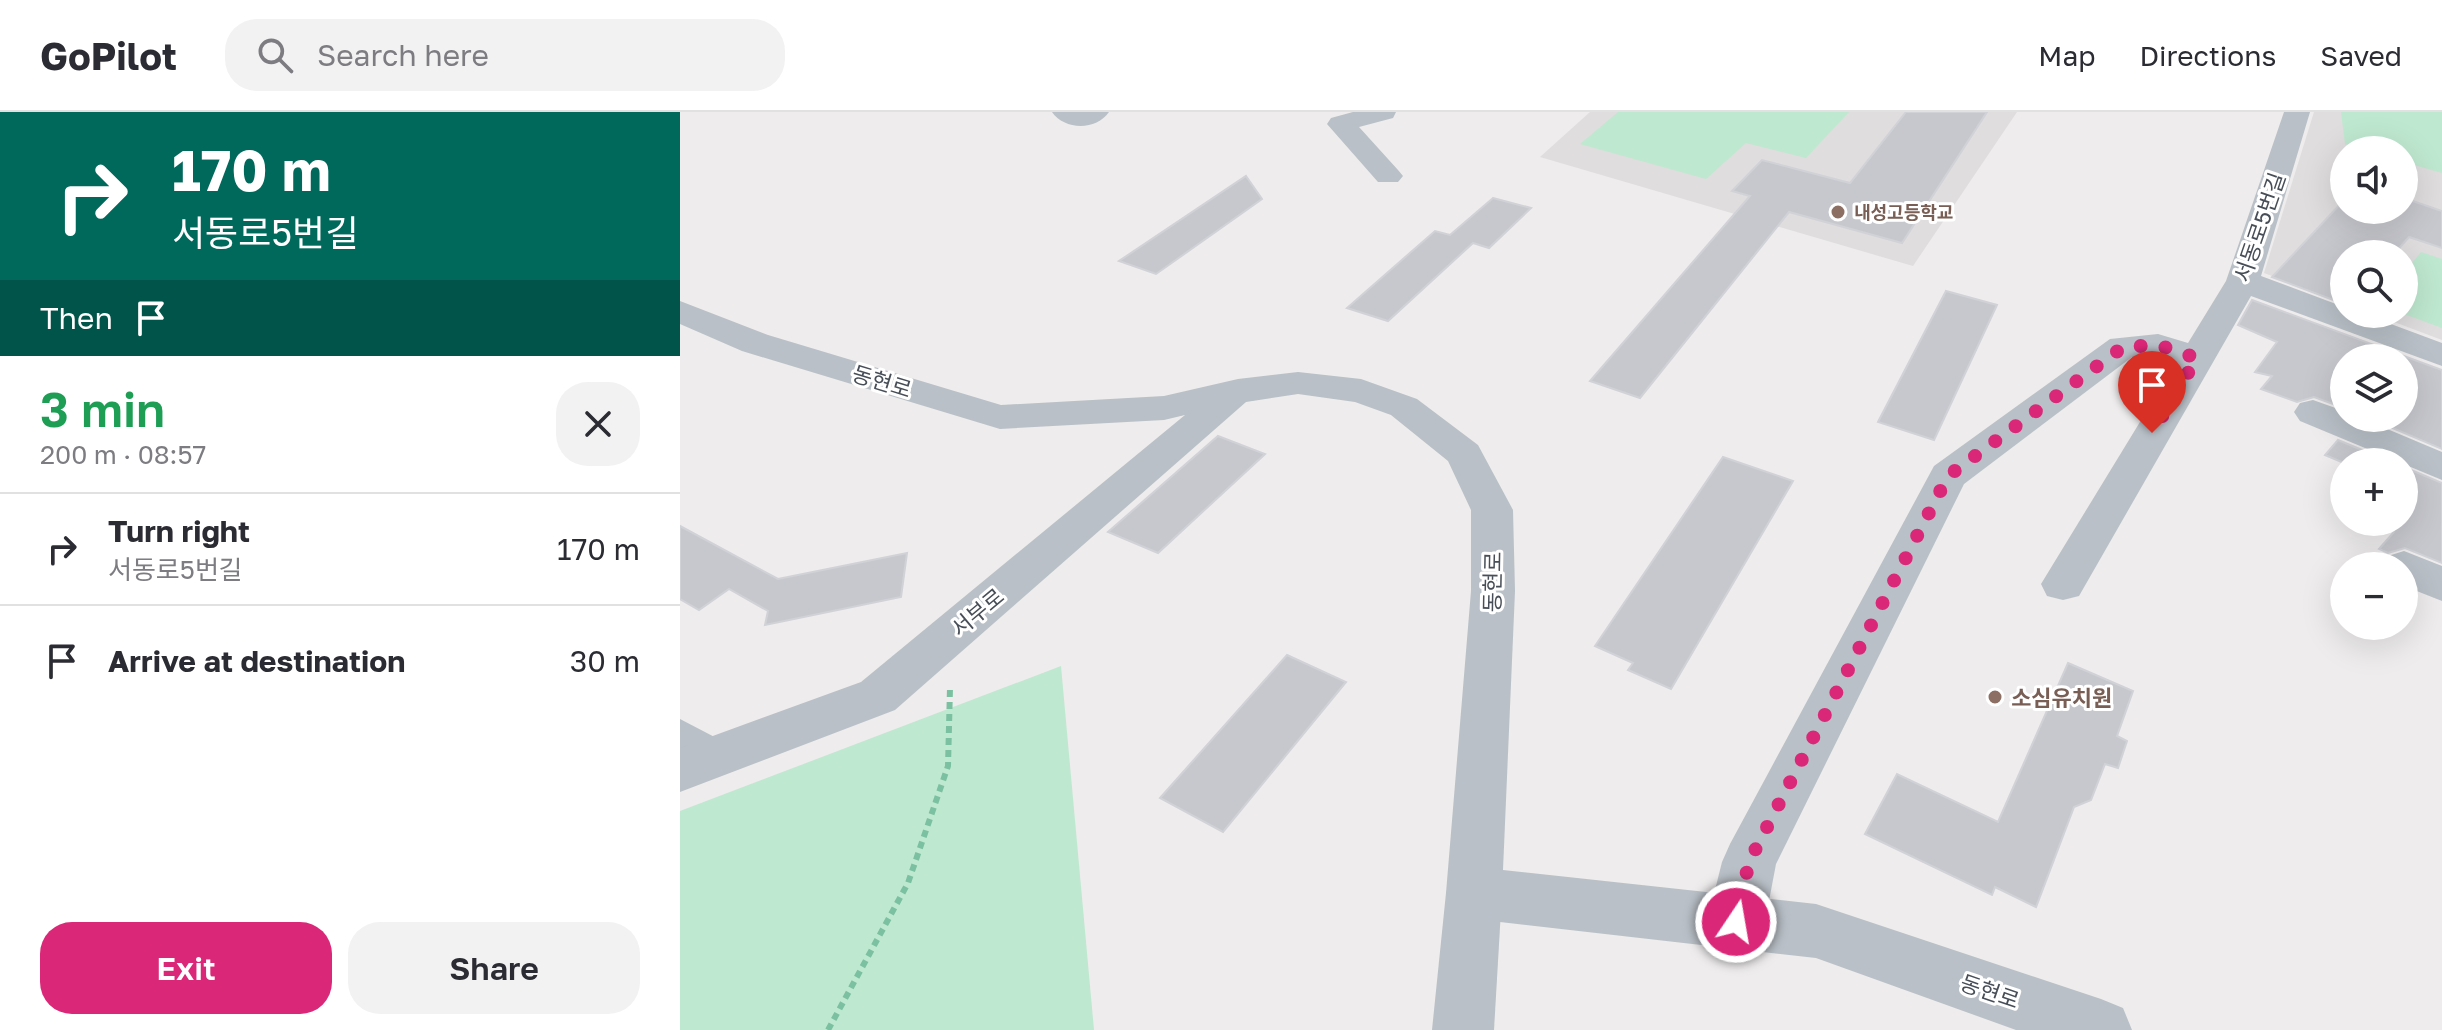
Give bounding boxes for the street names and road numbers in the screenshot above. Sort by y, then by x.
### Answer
street label: 서동로5번길 [2228,169,2290,285]
street label: 동현로 [849,359,915,403]
street label: 동현로 [1478,551,1506,613]
street label: 서부로 [945,582,1009,642]
street label: 동현로 [1957,968,2023,1014]

